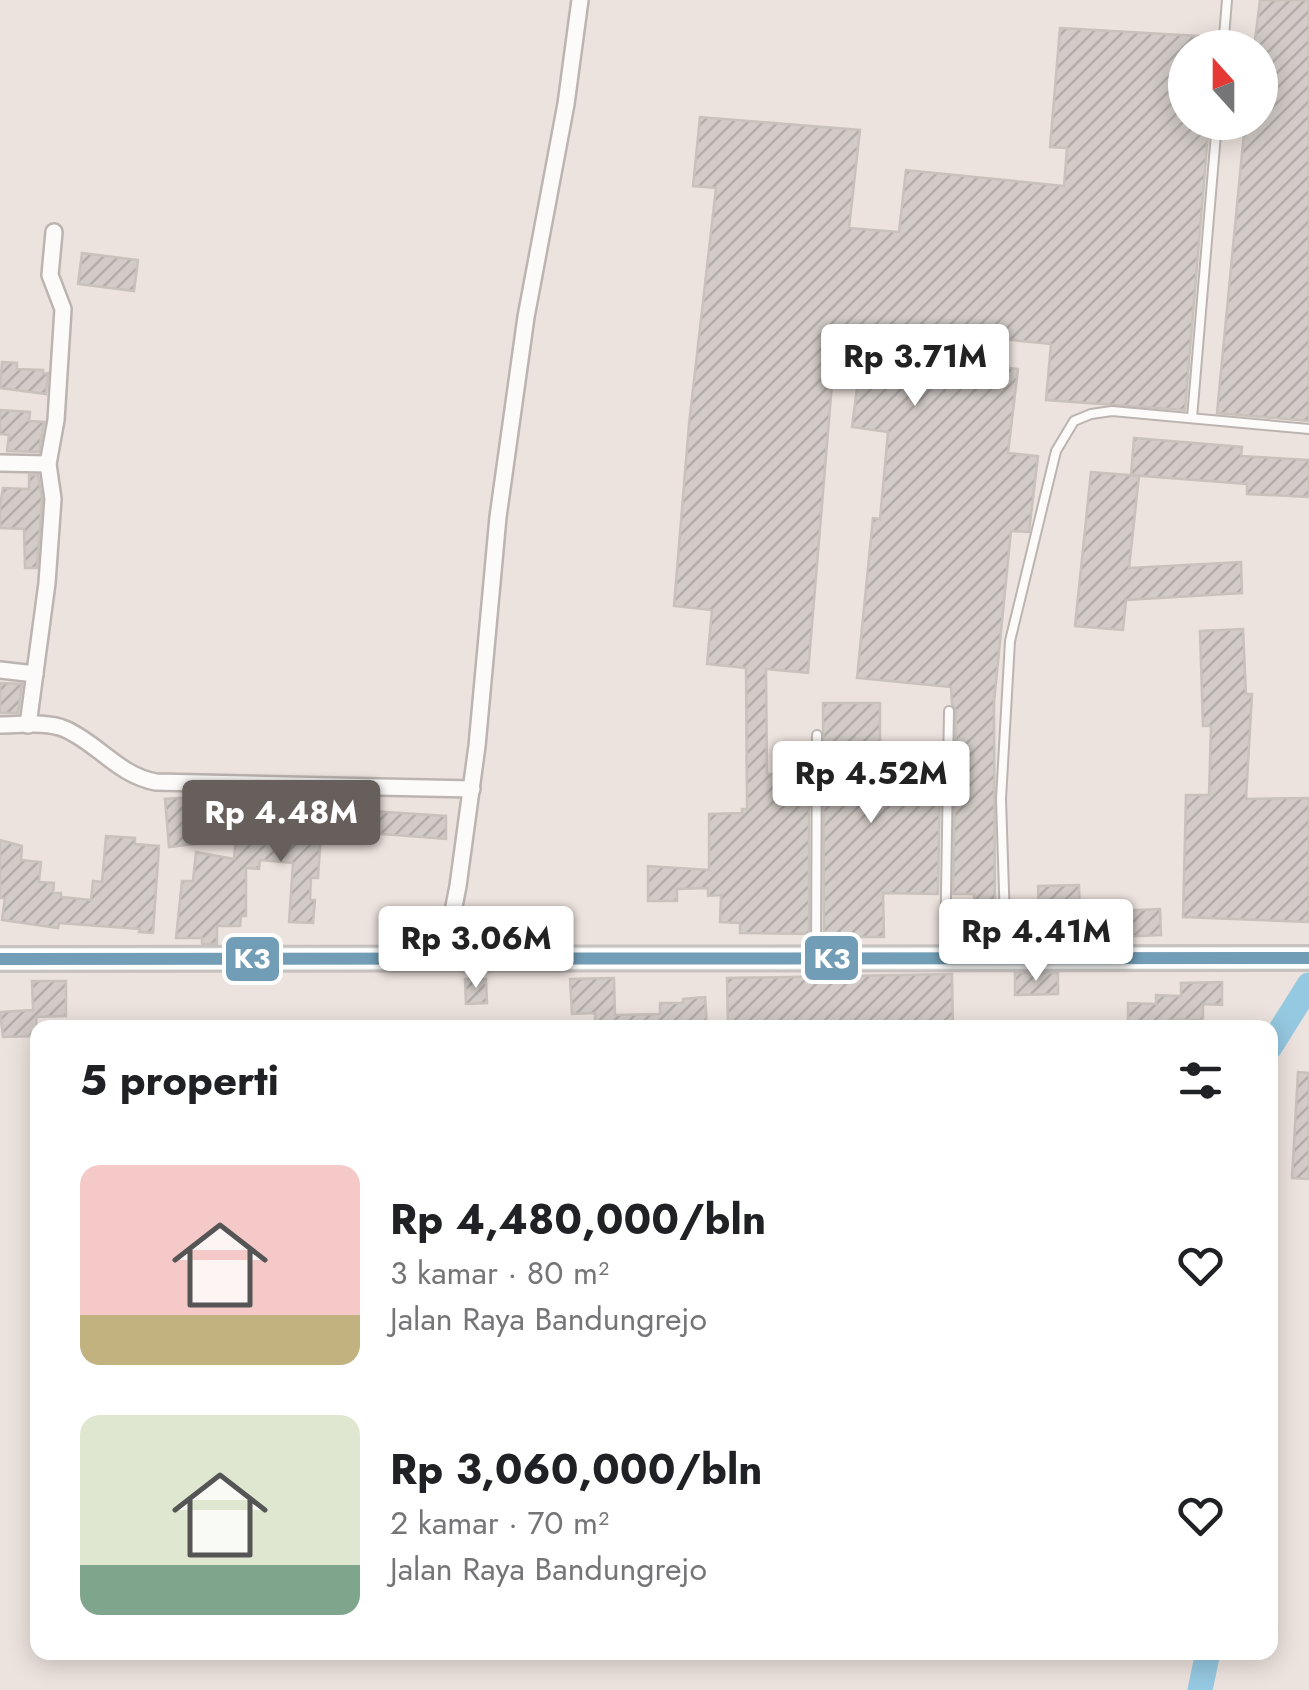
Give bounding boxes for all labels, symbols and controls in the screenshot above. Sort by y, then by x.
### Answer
north arrow [1168,30,1278,140]
map controls [1168,30,1278,140]
pin: Rp 3.71M [812,324,1018,409]
text: Rp 3.71M [843,333,987,379]
pin: Rp 4.52M [768,741,974,826]
text: Rp 4.52M [795,750,947,796]
pin: Rp 4.48M [178,780,384,865]
text: Rp 4.48M [204,789,358,835]
pin: Rp 4.41M [933,899,1139,984]
pin: Rp 3.06M [373,906,579,991]
text: Rp 4.41M [961,908,1111,954]
text: Rp 3.06M [401,915,551,961]
line badge: K3 [803,934,860,982]
line badge: K3 [224,935,281,983]
text: K3 [234,938,270,979]
text: K3 [814,938,850,979]
text: 5 properti [80,1050,279,1111]
icon: filters [1173,1053,1228,1108]
text: Rp 4,480,000/bln [390,1189,766,1250]
icon: home [160,1205,280,1325]
icon: heart [1173,1238,1228,1293]
text: 3 kamar · 80 m² [390,1250,609,1296]
text: Jalan Raya Bandungrejo [390,1296,707,1342]
text: Rp 3,060,000/bln [390,1439,762,1500]
icon: home [160,1455,280,1575]
icon: heart [1173,1488,1228,1543]
text: 2 kamar · 70 m² [390,1500,609,1546]
text: Jalan Raya Bandungrejo [390,1546,707,1592]

